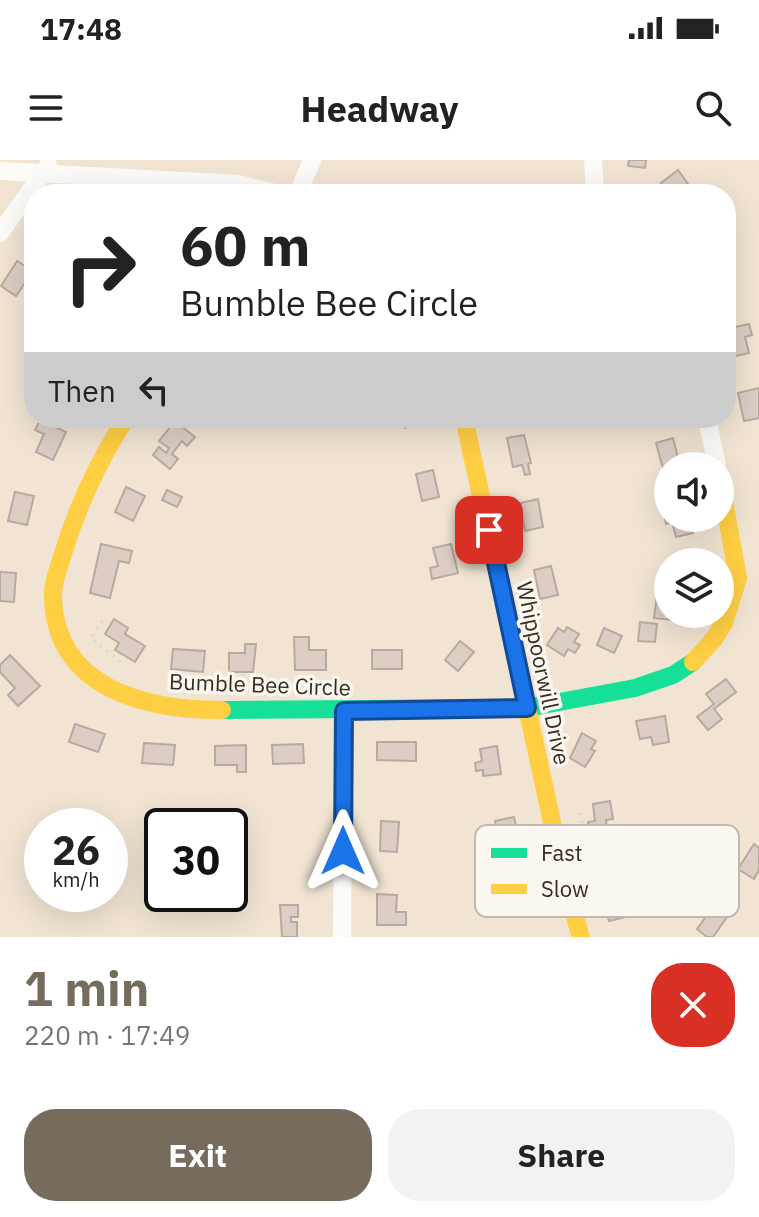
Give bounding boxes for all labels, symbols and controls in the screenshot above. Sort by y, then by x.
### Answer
text: 17:48 [40,9,122,48]
text: Headway [301,85,458,132]
icon: menu [24,86,68,130]
icon: search [691,86,735,130]
text: 60 m [180,209,310,281]
icon: right [48,216,152,320]
text: Bumble Bee Circle [180,279,478,326]
icon: left [132,368,176,412]
text: Then [48,371,116,410]
map controls [654,452,734,628]
button: sound [654,452,734,532]
pin [455,496,523,564]
icon: arrive [467,508,511,552]
button: layers [654,548,734,628]
street label: Whippoorwill Drive [510,579,578,767]
street label: Bumble Bee Circle [169,666,351,702]
speed limit sign: 30 [144,808,248,912]
position arrow [301,809,385,893]
text: 26 [52,824,100,876]
legend [475,825,739,917]
text: Fast [541,838,582,867]
text: km/h [52,866,100,893]
text: Slow [541,874,589,903]
text: 1 min [24,957,149,1019]
button: close [651,963,735,1047]
text: 220 m · 17:49 [24,1018,190,1052]
button: Exit [24,1109,372,1201]
button: Share [388,1109,735,1201]

